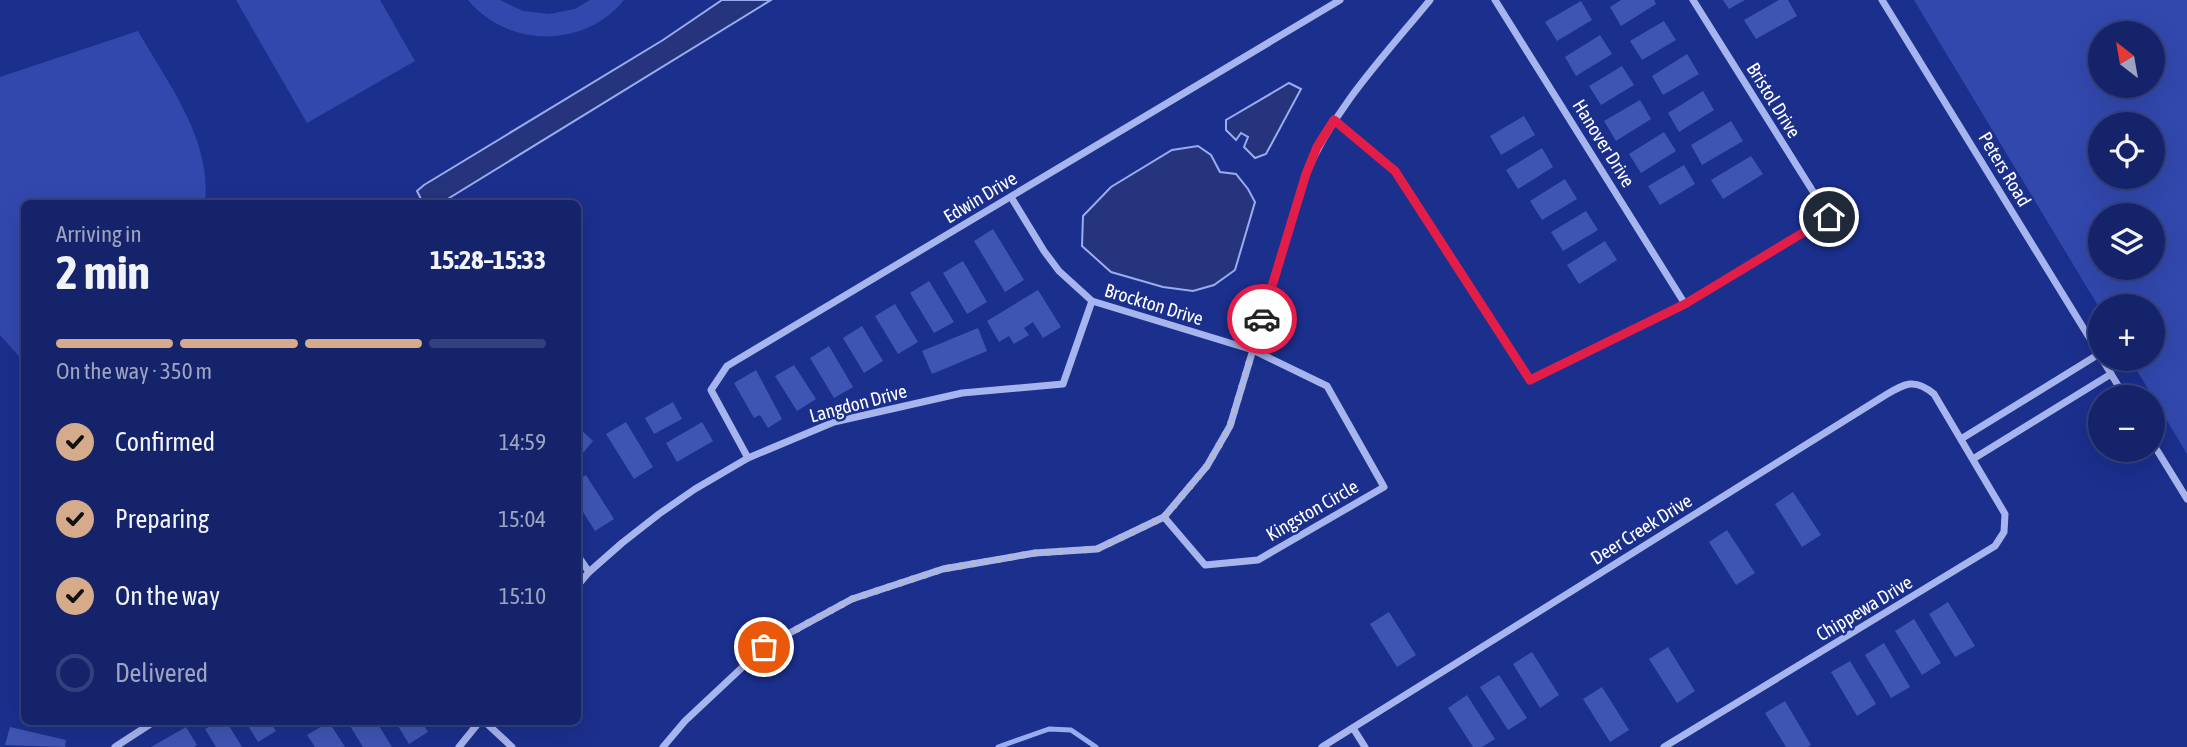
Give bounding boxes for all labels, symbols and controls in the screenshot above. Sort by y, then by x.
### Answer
north arrow [2088,21,2165,98]
map controls [2088,21,2165,462]
street label: Bristol Drive [1742,58,1806,142]
street label: Hanover Drive [1568,95,1640,191]
button: locate [2088,112,2165,189]
street label: Peters Road [1974,128,2036,210]
street label: Edwin Drive [939,167,1021,227]
pin [1799,187,1859,247]
icon: home [1810,198,1848,236]
button: layers [2088,203,2165,280]
text: Arriving in [56,221,142,247]
text: 15:28–15:33 [430,245,546,275]
text: 2 min [56,246,150,299]
street label: Brockton Drive [1102,279,1206,329]
courier [1227,284,1297,354]
button: + [2088,294,2165,371]
icon: car [1243,300,1281,338]
text: On the way · 350 m [56,358,212,384]
street label: Langdon Drive [807,379,909,427]
button: − [2088,385,2165,462]
icon: check [56,423,94,461]
text: Confirmed [115,427,215,457]
text: 14:59 [499,429,546,455]
street label: Kingston Circle [1262,475,1362,545]
street label: Deer Creek Drive [1586,489,1696,569]
icon: check [56,500,94,538]
text: Preparing [115,504,209,534]
text: 15:04 [498,506,546,532]
street label: Chippewa Drive [1812,571,1916,645]
icon: check [56,577,94,615]
text: On the way [115,581,220,611]
text: 15:10 [499,583,546,609]
pin [734,617,794,677]
icon: bag [745,628,783,666]
text: Delivered [115,658,208,688]

